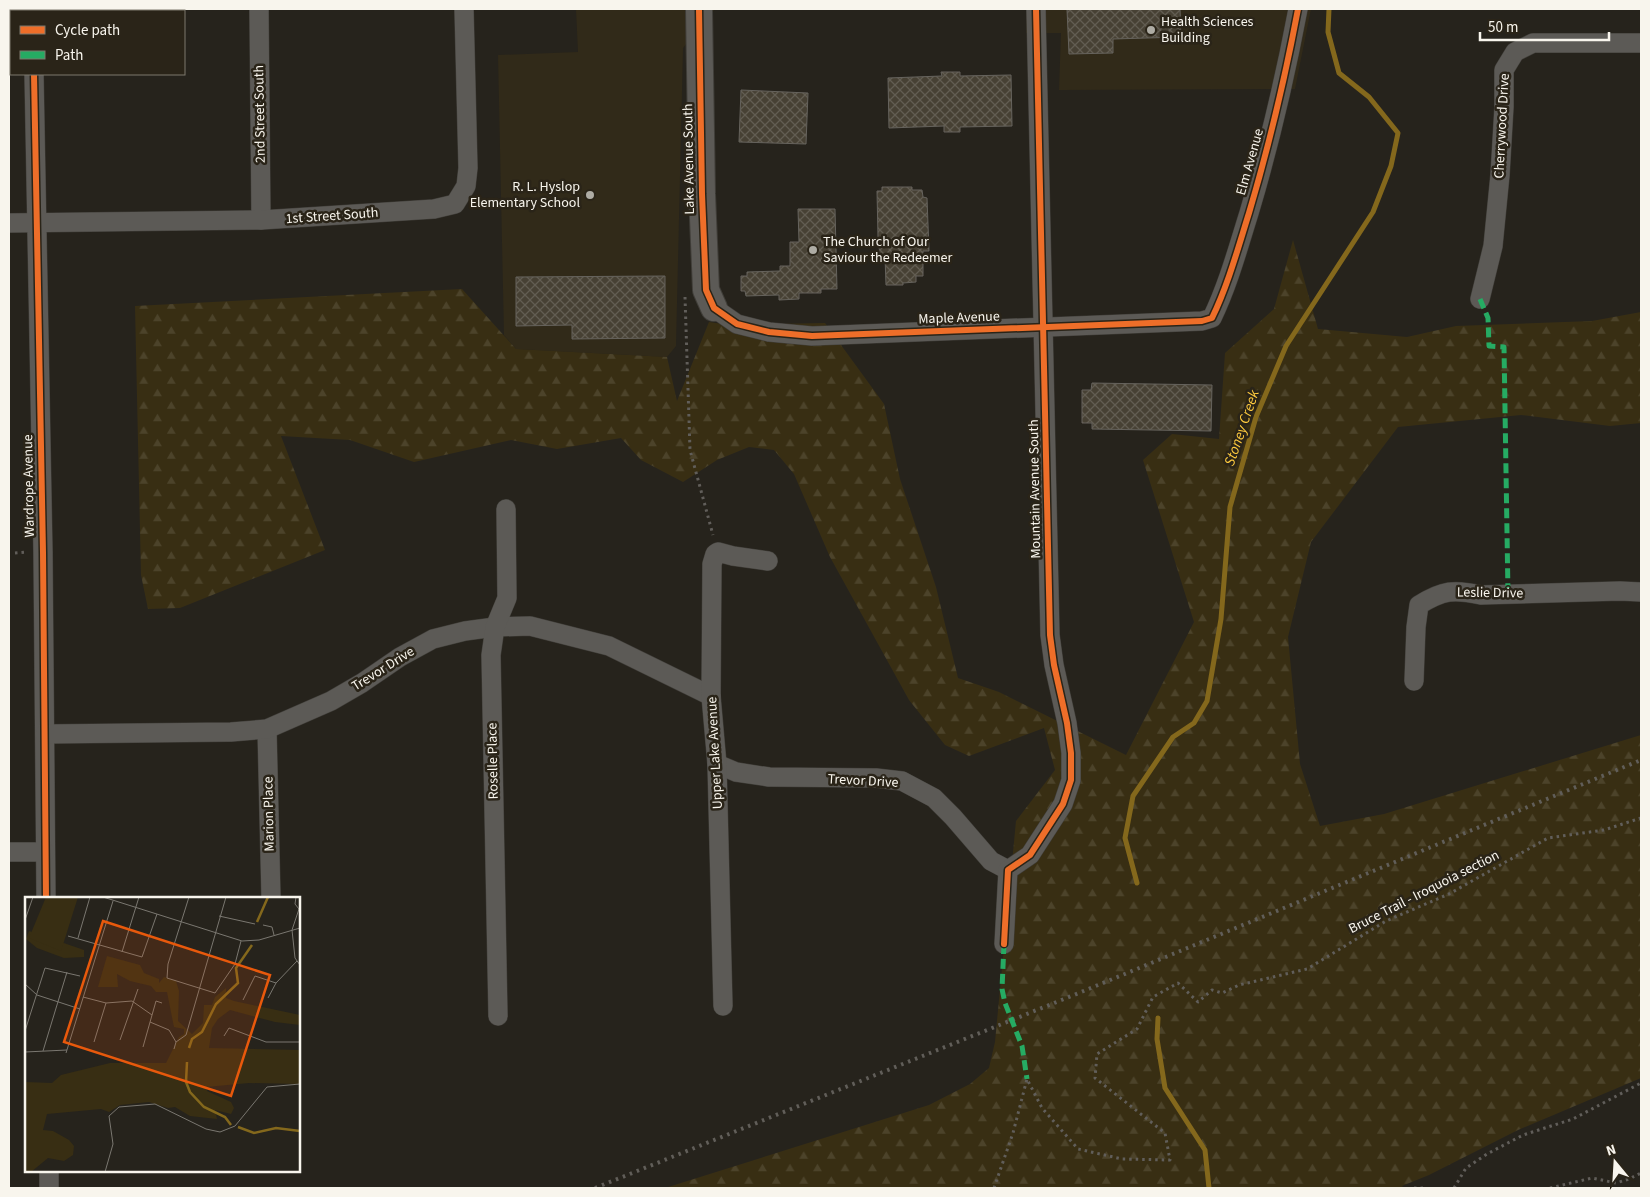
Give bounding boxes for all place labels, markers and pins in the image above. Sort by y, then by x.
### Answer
place label: Health Sciences Building [1161,12,1254,48]
marker: Health Sciences Building [1145,24,1157,36]
place label: R. L. Hyslop Elementary School [470,177,580,213]
marker: R. L. Hyslop Elementary School [584,189,596,201]
place label: The Church of Our Saviour the Redeemer [823,232,952,268]
marker: The Church of Our Saviour the Redeemer [807,244,819,256]

